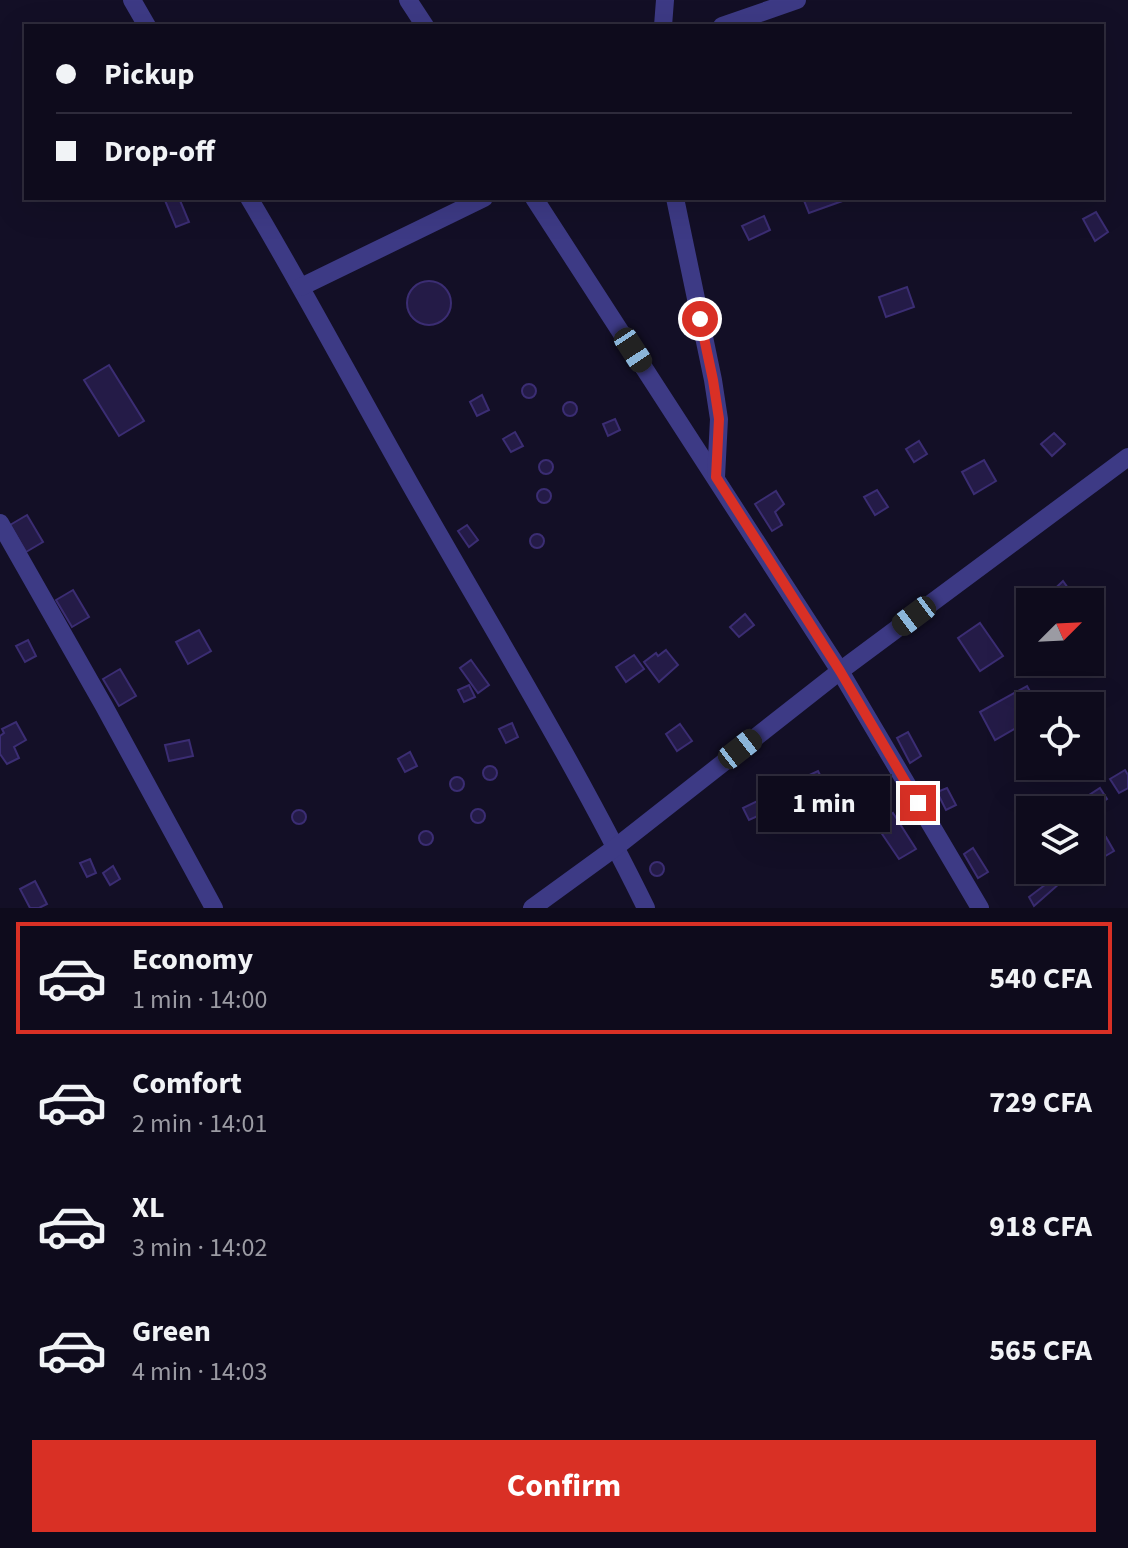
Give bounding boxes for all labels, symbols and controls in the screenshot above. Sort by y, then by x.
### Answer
text: Pickup [104,53,194,96]
text: Drop-off [104,130,215,173]
route start [682,301,718,337]
car [610,323,656,377]
north arrow [1016,588,1104,676]
map controls [1016,588,1104,884]
car [888,592,940,640]
button: locate [1016,692,1104,780]
car [714,725,766,773]
callout: 1 min [758,775,890,831]
text: 1 min [792,785,856,822]
route end [900,785,936,821]
button: layers [1016,796,1104,884]
text: Economy [132,938,253,981]
icon: car [36,942,108,1014]
text: 540 CFA [989,957,1092,1000]
text: 1 min · 14:00 [132,981,267,1018]
text: Comfort [132,1062,242,1105]
icon: car [36,1066,108,1138]
text: 729 CFA [989,1081,1092,1124]
text: 2 min · 14:01 [132,1105,267,1142]
text: XL [132,1186,165,1229]
icon: car [36,1190,108,1262]
text: 918 CFA [989,1205,1092,1248]
text: 3 min · 14:02 [132,1229,267,1266]
text: Green [132,1310,211,1353]
icon: car [36,1314,108,1386]
text: 565 CFA [989,1329,1092,1372]
text: 4 min · 14:03 [132,1353,267,1390]
button: Confirm [32,1440,1096,1532]

